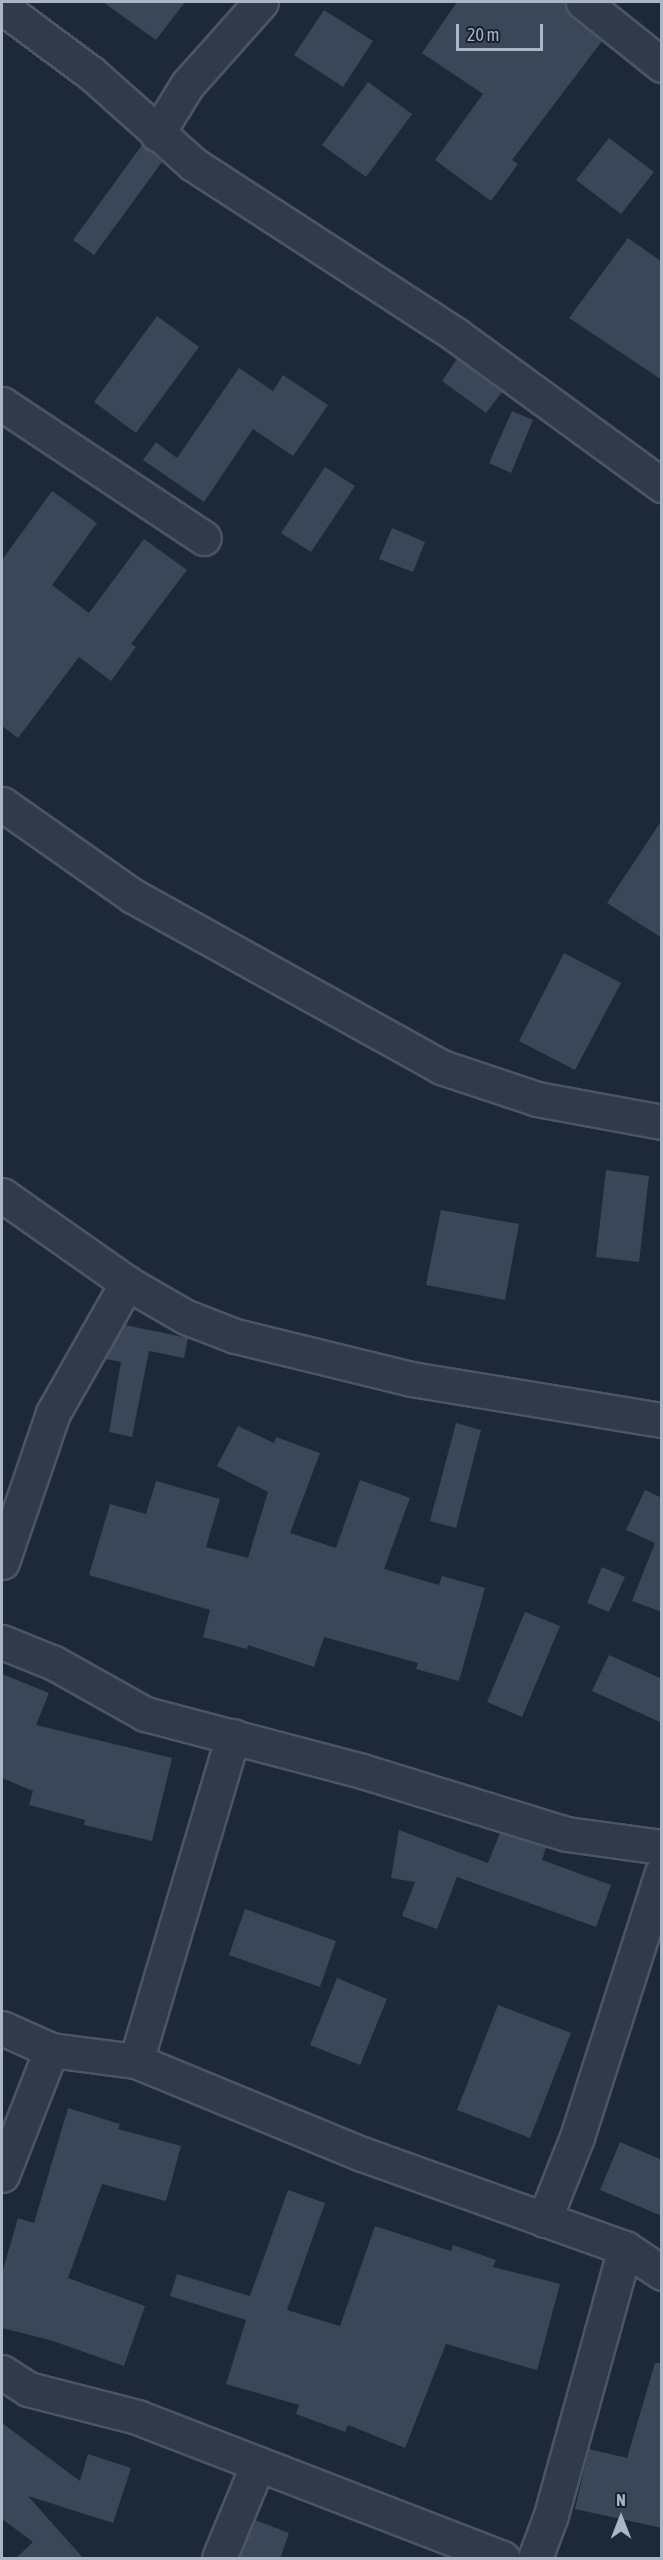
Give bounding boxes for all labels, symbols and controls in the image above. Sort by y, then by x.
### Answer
scale bar [459,12,546,50]
text: 20 m [467,24,499,45]
north arrow [591,2488,651,2548]
text: N [616,2491,626,2509]

